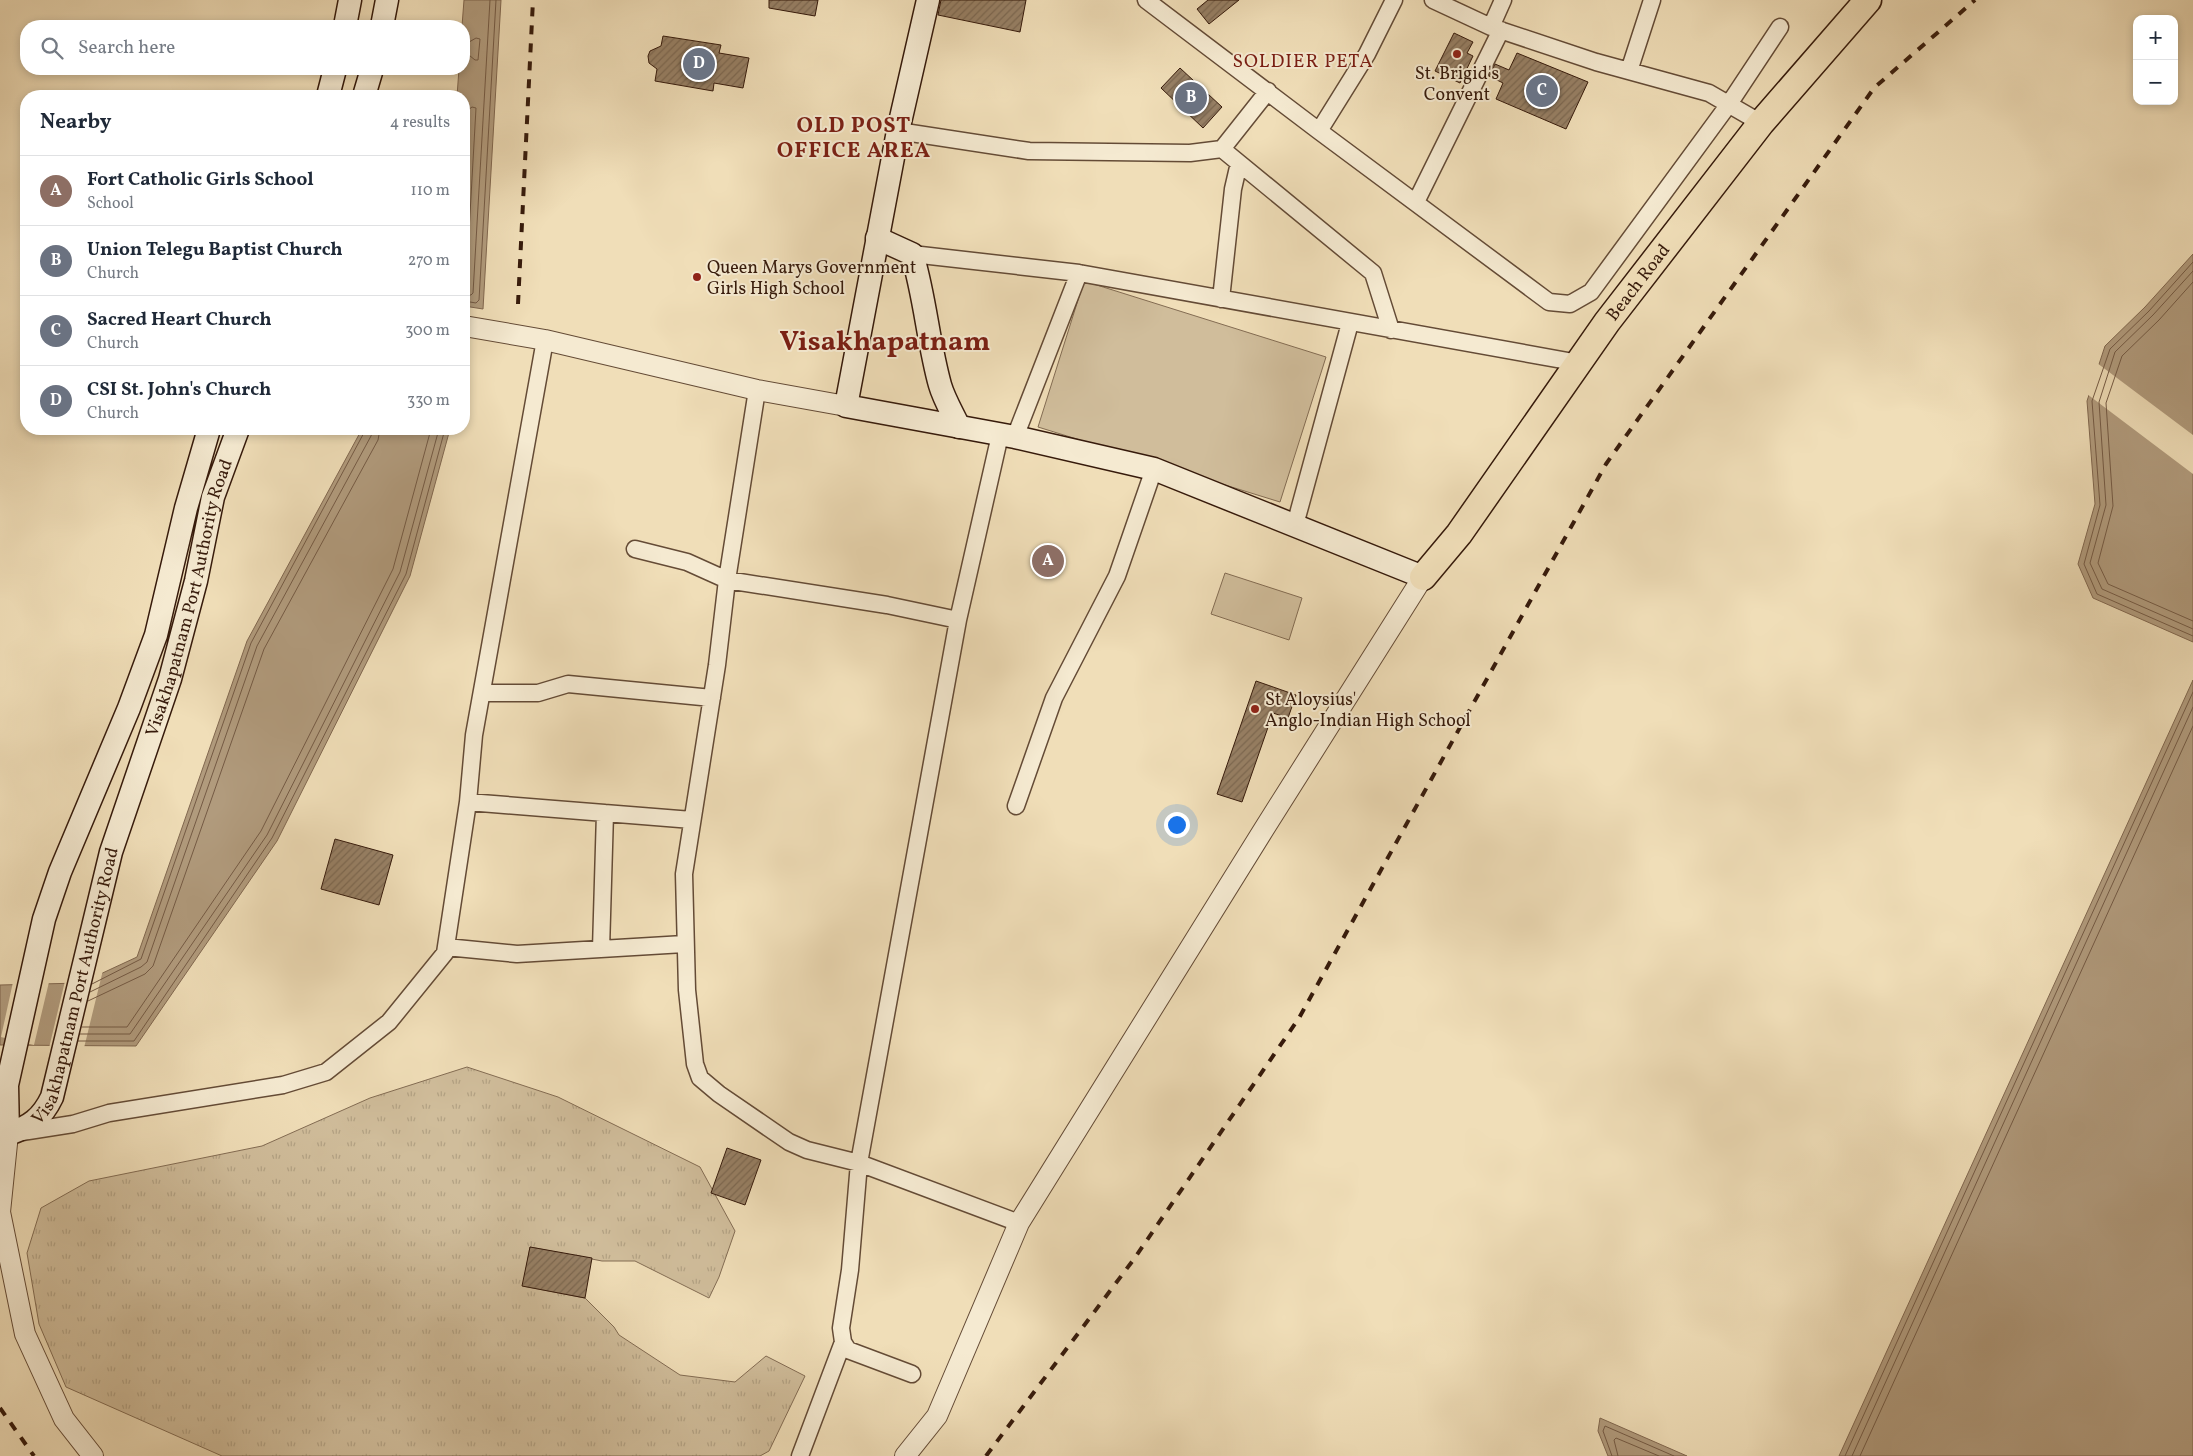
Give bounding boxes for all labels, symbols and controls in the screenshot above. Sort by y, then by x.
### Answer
map controls [2133,15,2178,105]
button: + [2133,15,2178,60]
search box [20,20,470,75]
icon: search [38,34,66,62]
text: Search here [78,35,175,61]
pin: D [683,45,715,83]
marker: St. Brigid's Convent [1451,48,1463,60]
district label: SOLDIER PETA [1232,49,1374,75]
button: − [2133,60,2178,105]
place label: St. Brigid's Convent [1415,62,1499,108]
pin: C [1526,72,1558,110]
pin: B [1175,79,1207,117]
text: Nearby [40,108,111,137]
district label: OLD POST OFFICE AREA [777,111,931,167]
text: 4 results [390,112,450,134]
text: Fort Catholic Girls School [87,167,314,193]
text: A [50,180,62,202]
text: 110 m [411,180,450,202]
text: School [87,193,134,215]
text: Union Telegu Baptist Church [87,237,343,263]
street label: Beach Road [1601,239,1677,327]
text: B [51,250,61,272]
text: 270 m [408,250,450,272]
place label: Queen Marys Government Girls High School [707,256,916,302]
text: Church [87,263,139,285]
marker: Queen Marys Government Girls High School [691,271,703,283]
text: Sacred Heart Church [87,307,272,333]
text: C [51,320,61,342]
text: 300 m [405,320,450,342]
district label: Visakhapatnam [780,323,990,362]
text: Church [87,333,139,355]
text: CSI St. John's Church [87,377,271,403]
text: D [50,390,62,412]
text: 330 m [407,390,450,412]
text: Church [87,403,139,425]
street label: Visakhapatnam Port Authority Road [140,456,240,740]
pin: A [1032,542,1064,580]
place label: St Aloysius' Anglo-Indian High School [1265,688,1471,734]
marker: St Aloysius' Anglo-Indian High School [1249,703,1261,715]
your location [1164,812,1190,838]
street label: Visakhapatnam Port Authority Road [27,845,126,1131]

